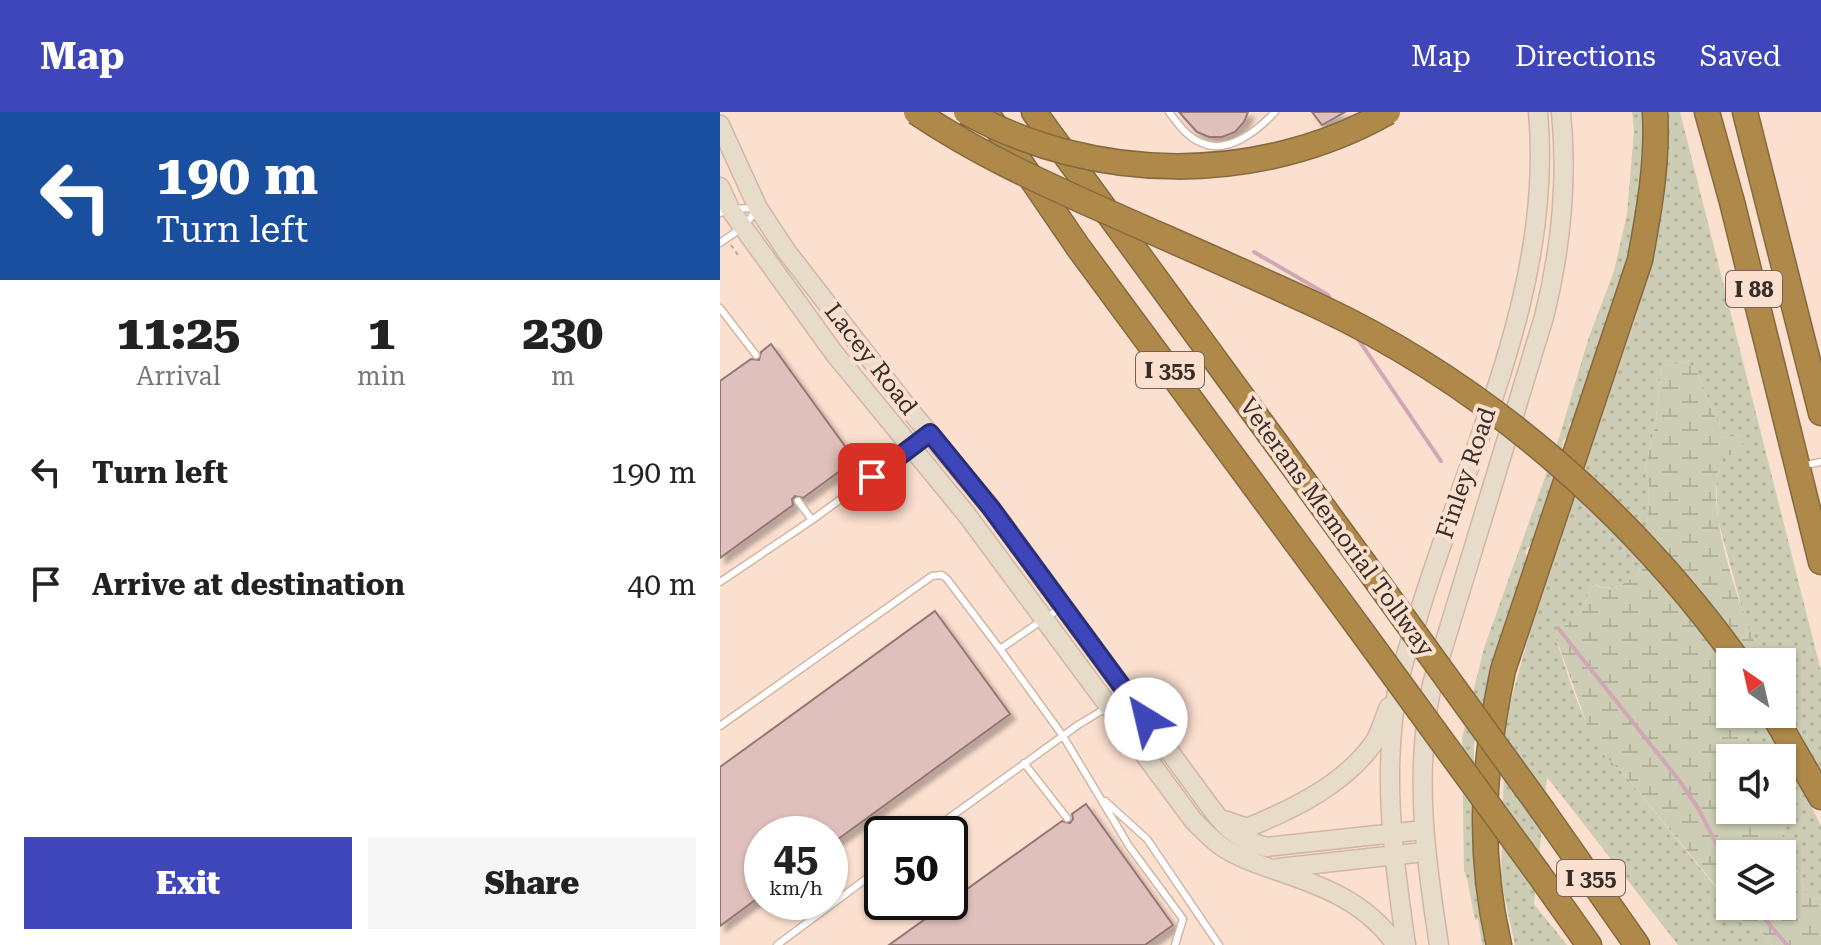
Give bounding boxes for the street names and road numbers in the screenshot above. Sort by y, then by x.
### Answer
road number: I 88 [1726,271,1782,307]
street label: Lacey Road [819,298,923,420]
road number: I 355 [1136,352,1204,388]
street label: Veterans Memorial Tollway [1234,392,1441,662]
street label: Finley Road [1430,404,1502,542]
road number: I 355 [1557,860,1625,896]

